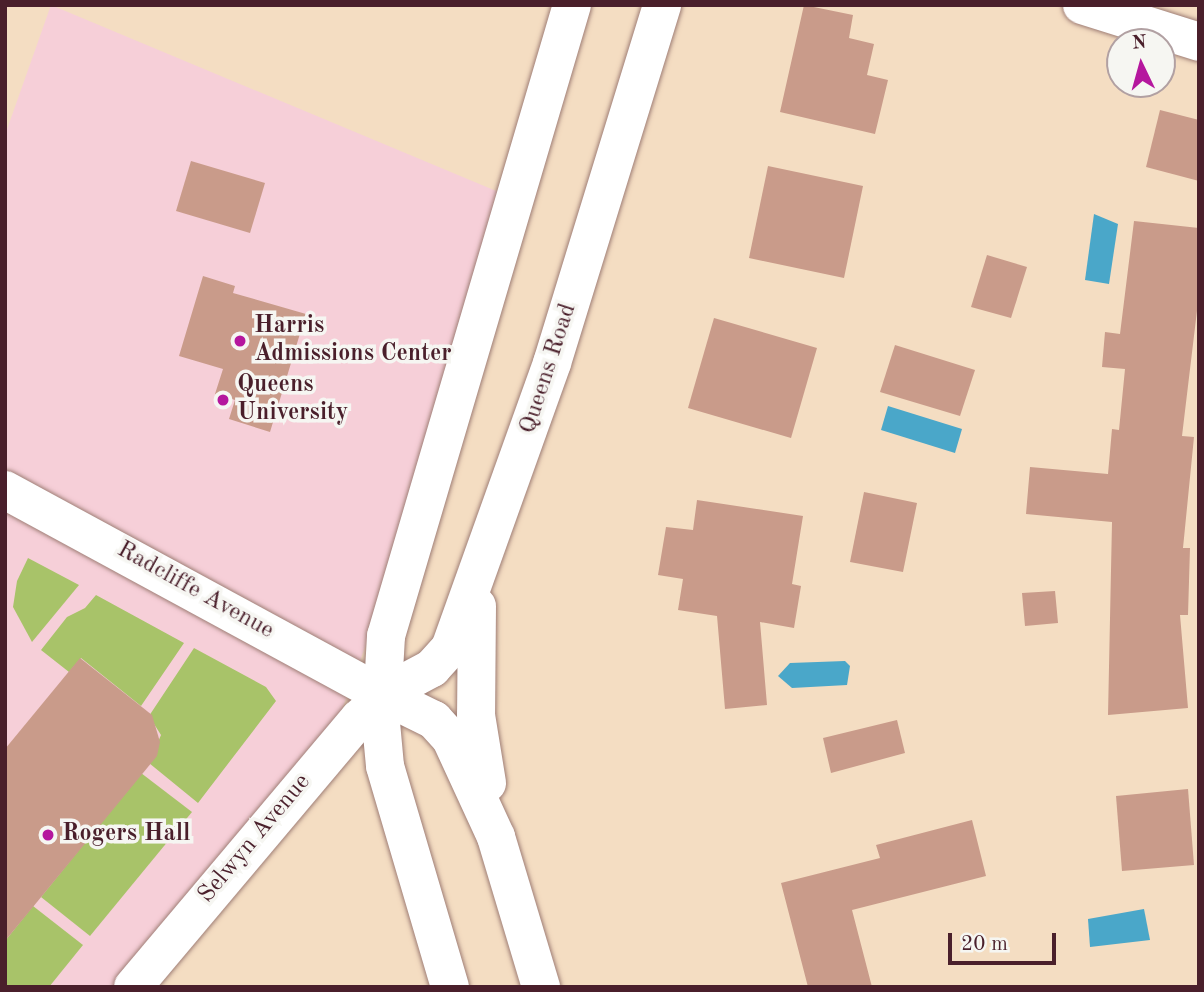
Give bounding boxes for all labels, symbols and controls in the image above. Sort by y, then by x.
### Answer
north arrow [1106,28,1176,98]
text: N [1131,33,1147,54]
street label: Queens Road [514,300,584,438]
place label: Harris Admissions Center [254,313,452,369]
marker: Harris Admissions Center [232,333,248,349]
place label: Queens University [237,372,348,428]
marker: Queens University [215,392,231,408]
street label: Radcliffe Avenue [112,536,278,646]
street label: Selwyn Avenue [193,769,317,909]
place label: Rogers Hall [62,821,190,849]
marker: Rogers Hall [40,827,56,843]
scale bar [952,918,1060,962]
text: 20 m [961,934,1008,955]

